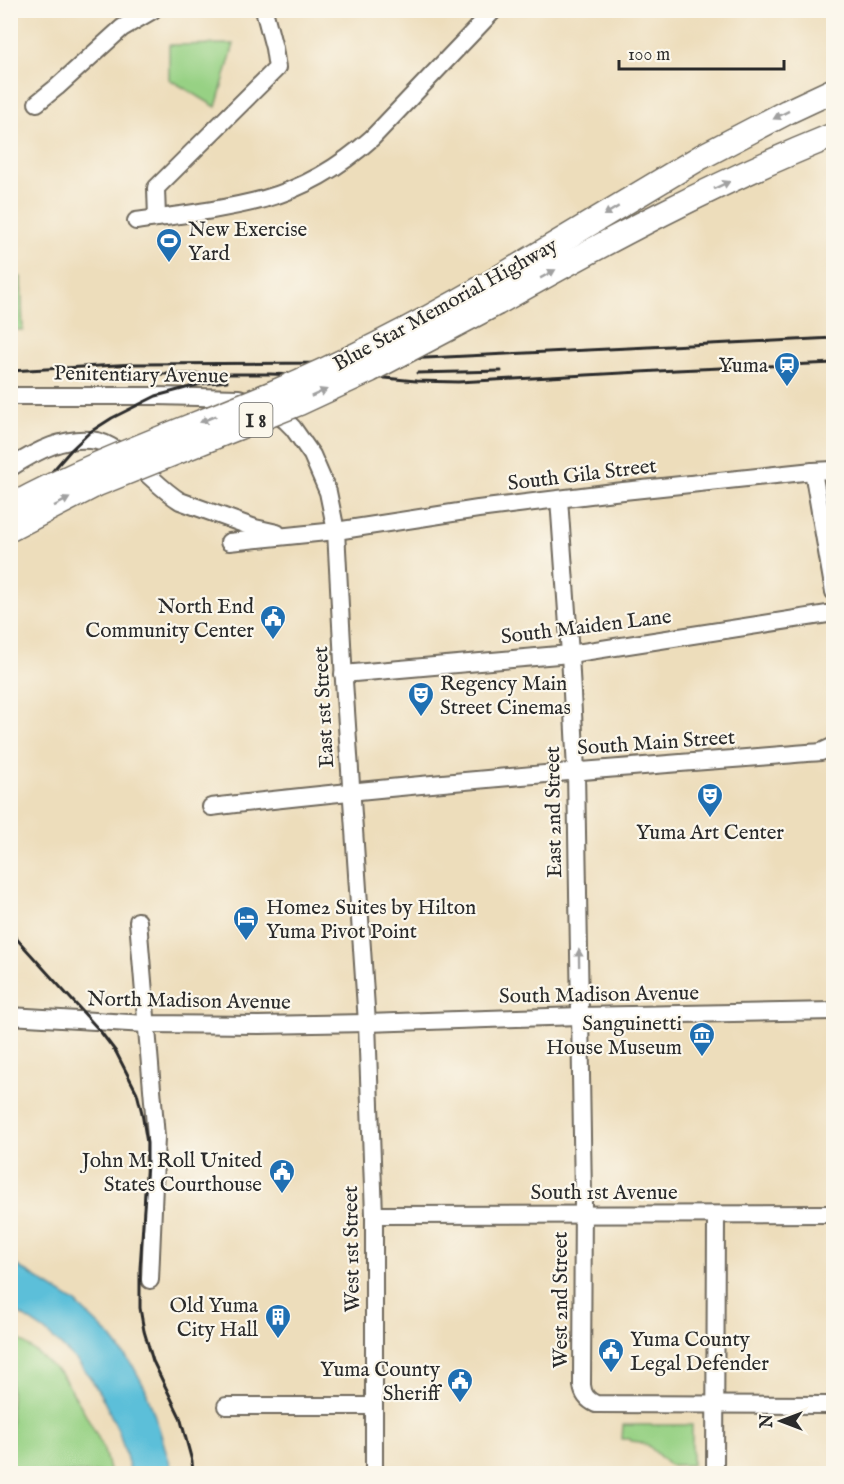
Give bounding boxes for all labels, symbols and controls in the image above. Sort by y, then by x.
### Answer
scale bar [619,33,784,71]
text: 100 m [628,44,670,67]
one-way arrow [772,110,789,120]
one-way arrow [713,180,730,189]
one-way arrow [603,205,619,216]
place label: New Exercise Yard [188,217,308,268]
sports icon: New Exercise Yard [154,226,184,264]
street label: Blue Star Memorial Highway [329,232,563,378]
one-way arrow [540,269,557,279]
station icon: Yuma [772,350,802,388]
place label: Yuma [718,353,769,380]
street label: Penitentiary Avenue [53,360,229,391]
one-way arrow [311,389,328,398]
road number: I 8 [240,403,272,437]
one-way arrow [199,415,217,424]
street label: South Gila Street [506,453,658,498]
one-way arrow [54,497,71,506]
place label: North End Community Center [85,594,255,645]
public building icon: North End Community Center [258,603,288,641]
street label: South Maiden Lane [499,604,673,651]
street label: East 1st Street [308,645,341,769]
place label: Regency Main Street Cinemas [440,671,571,722]
theatre icon: Regency Main Street Cinemas [406,680,436,718]
street label: South Main Street [576,725,736,762]
street label: East 2nd Street [540,746,569,878]
theatre icon: Yuma Art Center [695,781,725,819]
place label: Yuma Art Center [636,820,784,847]
place label: Home2 Suites by Hilton Yuma Pivot Point [266,895,476,946]
hotel icon: Home2 Suites by Hilton Yuma Pivot Point [231,904,261,942]
one-way arrow [574,948,584,967]
street label: South Madison Avenue [499,980,700,1011]
street label: North Madison Avenue [87,986,291,1017]
place label: Sanguinetti House Museum [546,1011,682,1062]
museum icon: Sanguinetti House Museum [687,1020,717,1058]
place label: John M. Roll United States Courthouse [80,1148,263,1199]
public building icon: John M. Roll United States Courthouse [267,1157,297,1195]
street label: South 1st Avenue [530,1180,678,1207]
street label: West 1st Street [338,1185,367,1313]
street label: West 2nd Street [548,1232,575,1368]
place label: Old Yuma City Hall [170,1293,259,1344]
building icon: Old Yuma City Hall [263,1302,293,1340]
place label: Yuma County Legal Defender [630,1327,769,1378]
public building icon: Yuma County Legal Defender [596,1336,626,1374]
place label: Yuma County Sheriff [320,1357,443,1408]
public building icon: Yuma County Sheriff [445,1366,475,1404]
north arrow [751,1391,811,1451]
text: N [758,1414,778,1429]

